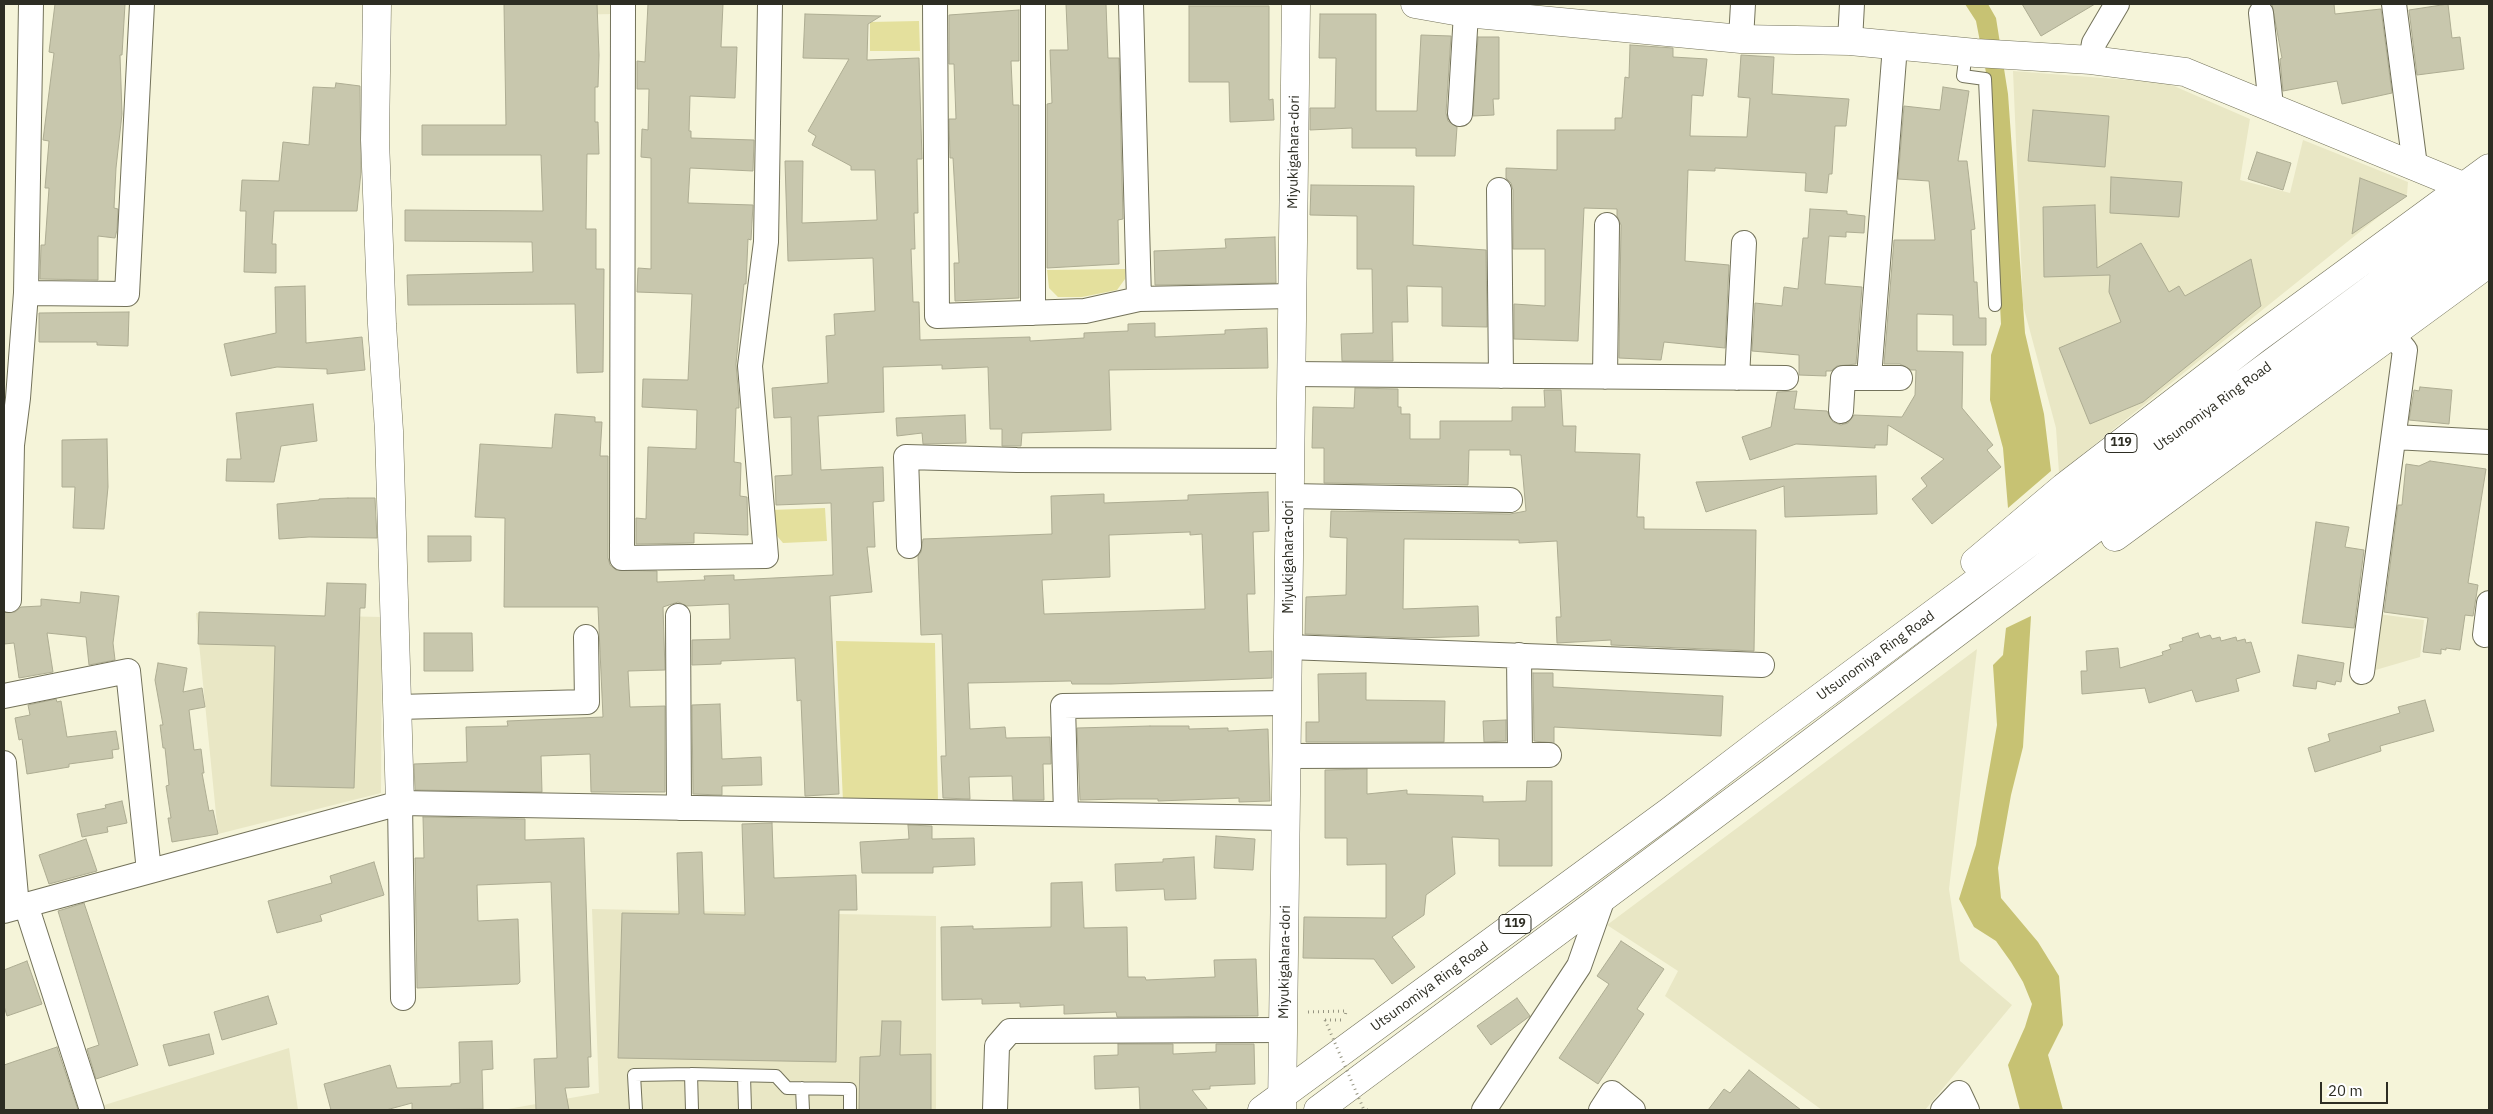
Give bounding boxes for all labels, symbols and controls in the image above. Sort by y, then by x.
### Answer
street label: Miyukigahara-dori [1285,95,1303,209]
street label: Utsunomiya Ring Road [2151,359,2275,455]
road number: 119 [2105,433,2137,452]
street label: Miyukigahara-dori [1281,500,1297,614]
street label: Utsunomiya Ring Road [1814,608,1938,704]
street label: Miyukigahara-dori [1276,905,1294,1019]
road number: 119 [1499,914,1531,934]
street label: Utsunomiya Ring Road [1368,939,1492,1035]
scale bar [2323,1072,2390,1104]
text: 20 m [2328,1081,2363,1100]

